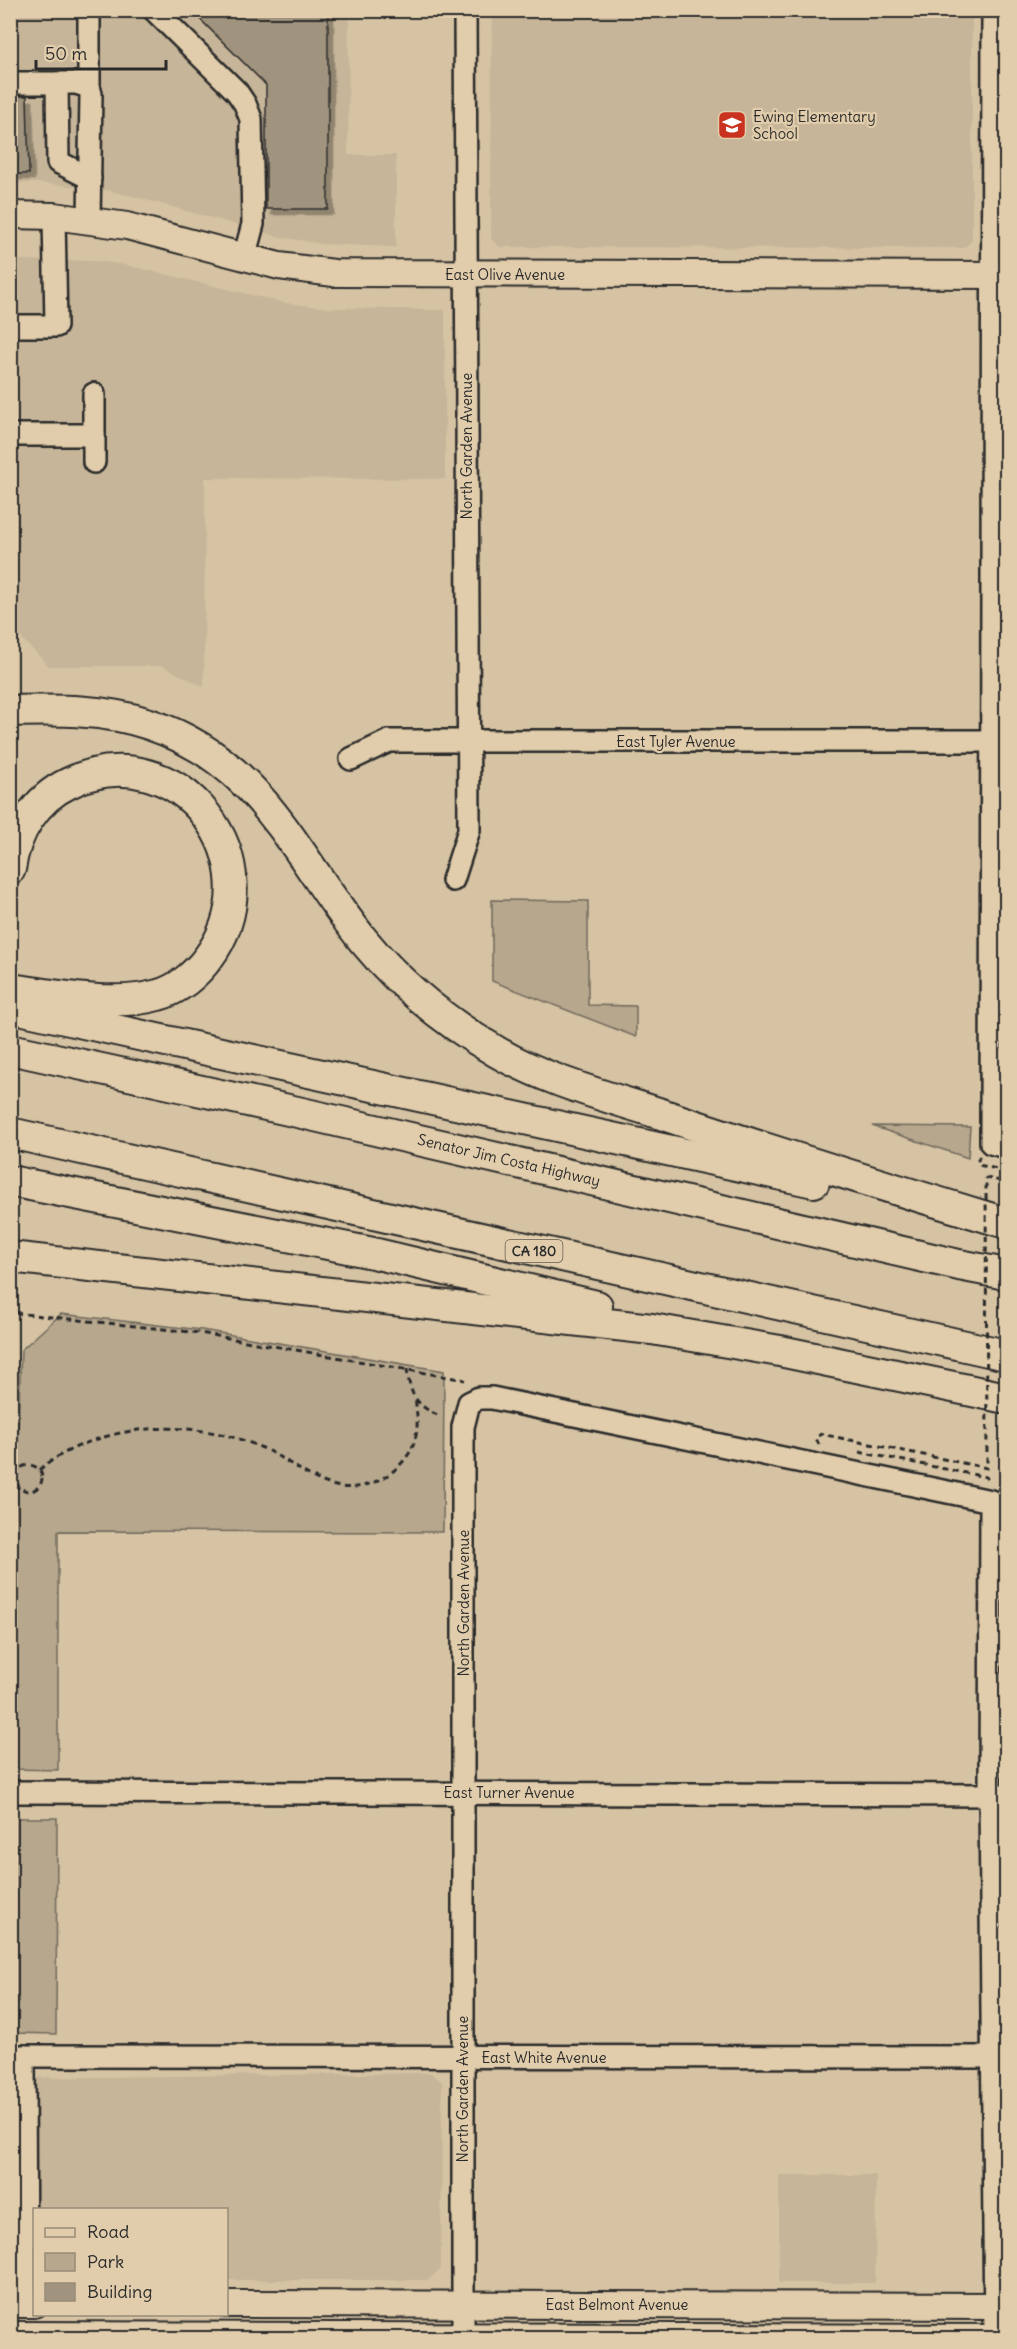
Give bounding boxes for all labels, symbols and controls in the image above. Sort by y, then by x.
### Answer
scale bar [36,33,166,71]
text: 50 m [45,42,87,65]
place label: Ewing Elementary School [753,107,876,143]
school or university icon: Ewing Elementary School [716,109,748,141]
street label: East Olive Avenue [445,265,565,284]
street label: North Garden Avenue [457,373,476,519]
street label: East Tyler Avenue [616,732,736,751]
street label: Senator Jim Costa Highway [416,1130,602,1190]
road number: CA 180 [506,1240,562,1262]
street label: North Garden Avenue [454,1530,473,1676]
street label: East Turner Avenue [443,1783,575,1802]
street label: North Garden Avenue [453,2016,472,2162]
street label: East White Avenue [481,2048,607,2067]
legend [33,2208,228,2316]
text: Road [87,2220,130,2243]
text: Park [87,2250,124,2273]
text: Building [87,2280,152,2303]
street label: East Belmont Avenue [546,2295,688,2314]

